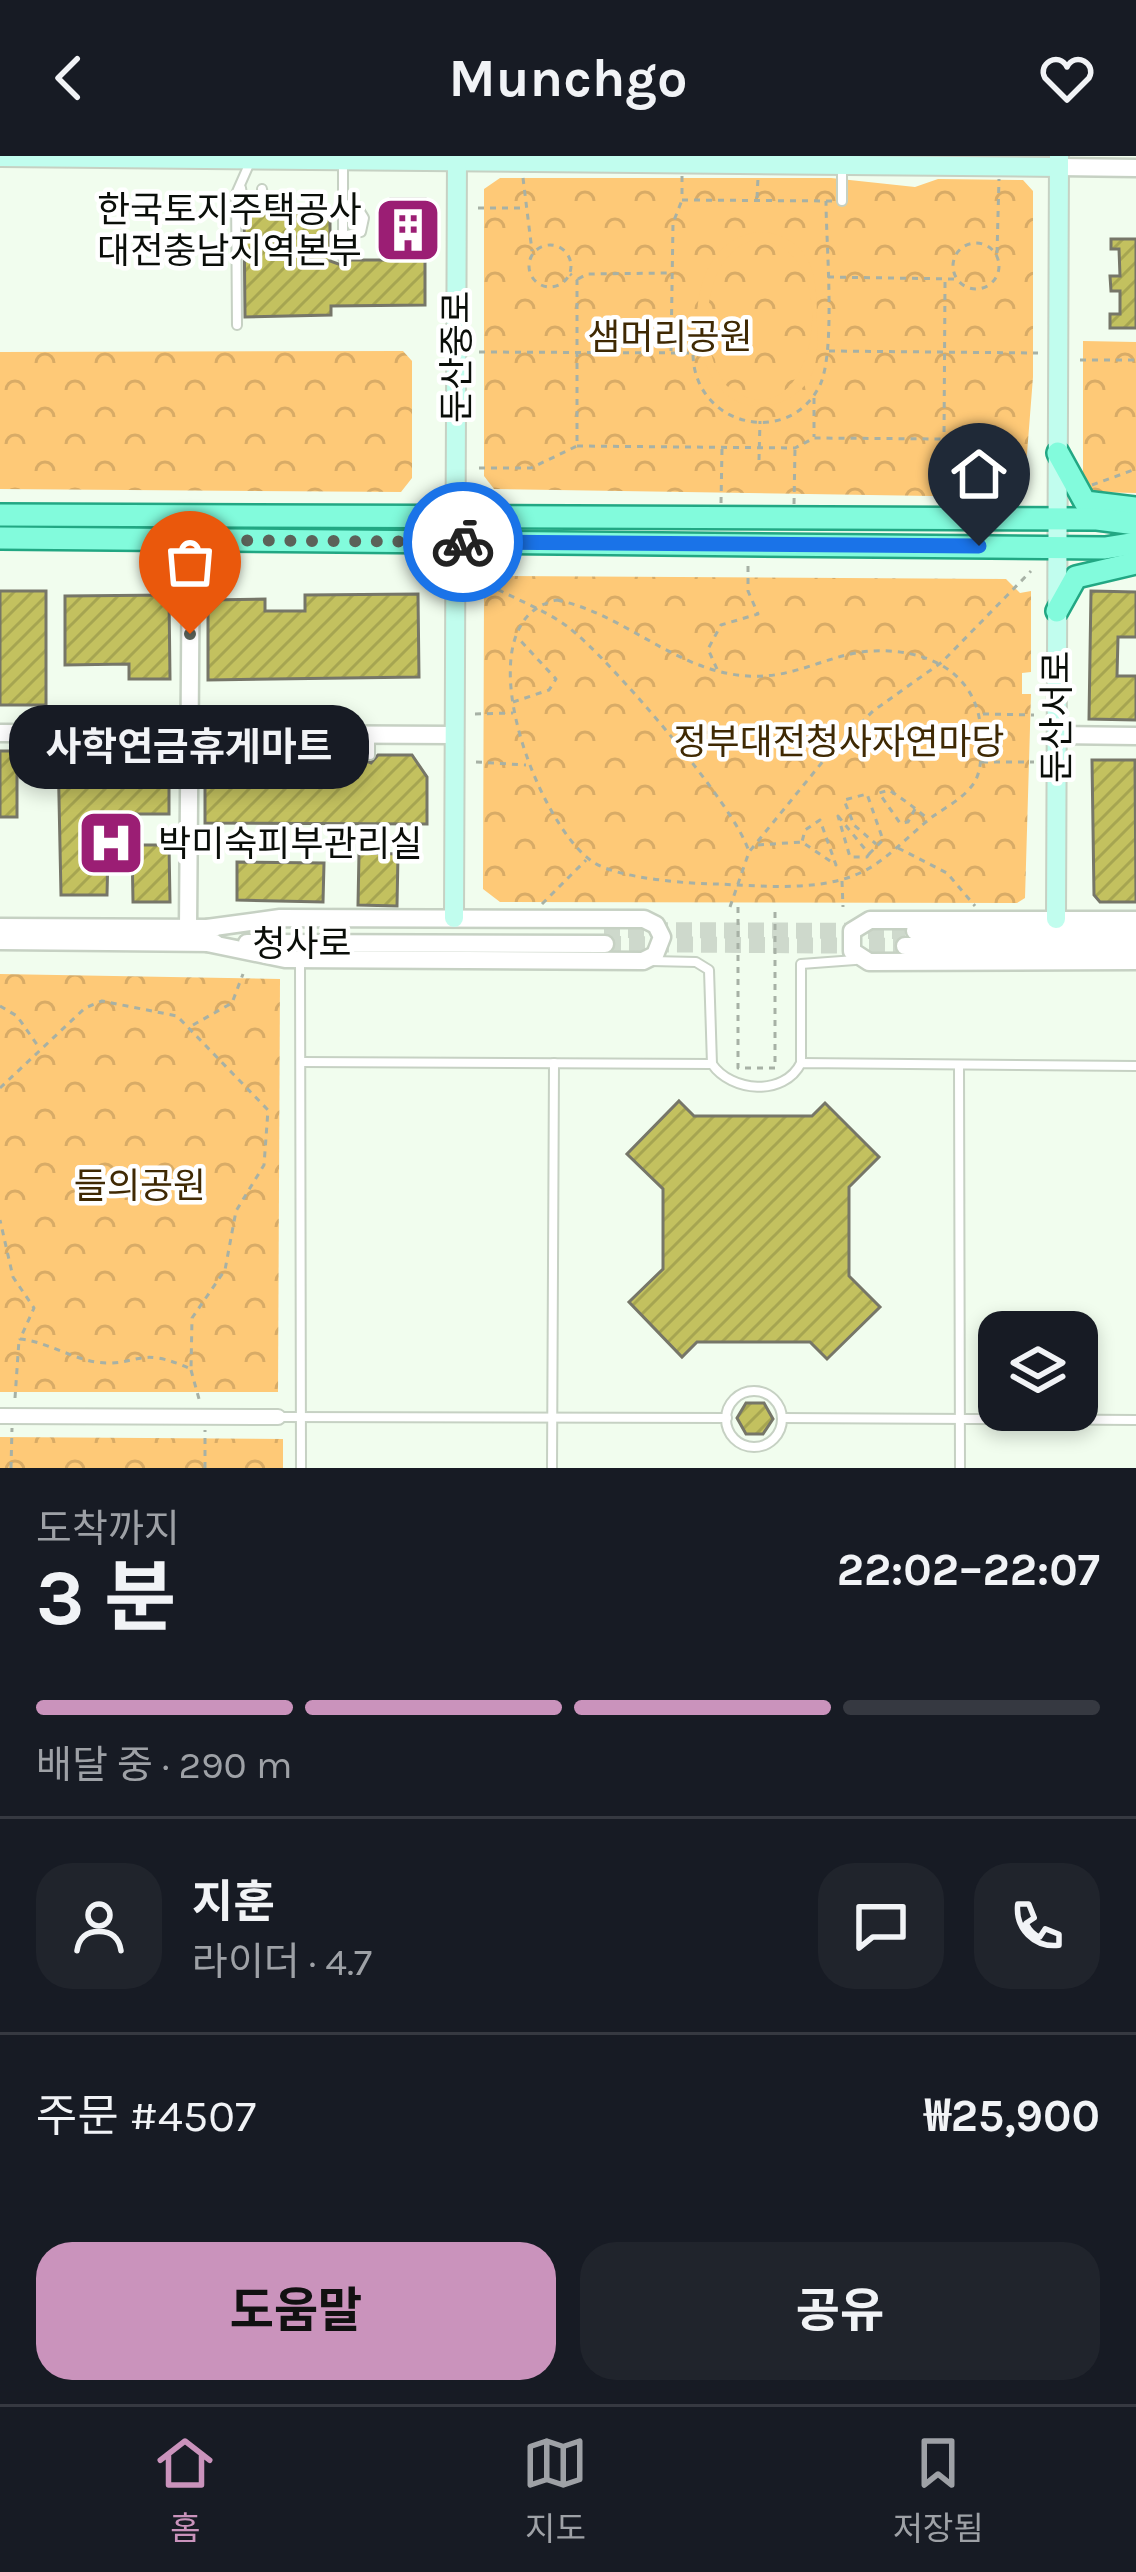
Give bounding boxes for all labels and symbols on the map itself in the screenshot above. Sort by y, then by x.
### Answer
place label: 한국토지주택공사 대전충남지역본부 [97,189,362,272]
building icon: 한국토지주택공사 대전충남지역본부 [373,195,443,265]
street label: 둔산중로 [436,291,478,423]
park label: 샘머리공원 [587,316,753,358]
pin [928,423,1030,546]
courier [403,482,523,602]
pin [139,511,241,634]
street label: 둔산서로 [1036,651,1078,783]
callout: 사학연금휴게마트 [10,706,370,790]
park label: 정부대전청사자연마당 [673,721,1005,763]
hospital icon: 박미숙피부관리실 [76,808,146,878]
place label: 박미숙피부관리실 [158,823,423,865]
street label: 청사로 [252,923,352,965]
park label: 들의공원 [74,1165,206,1207]

